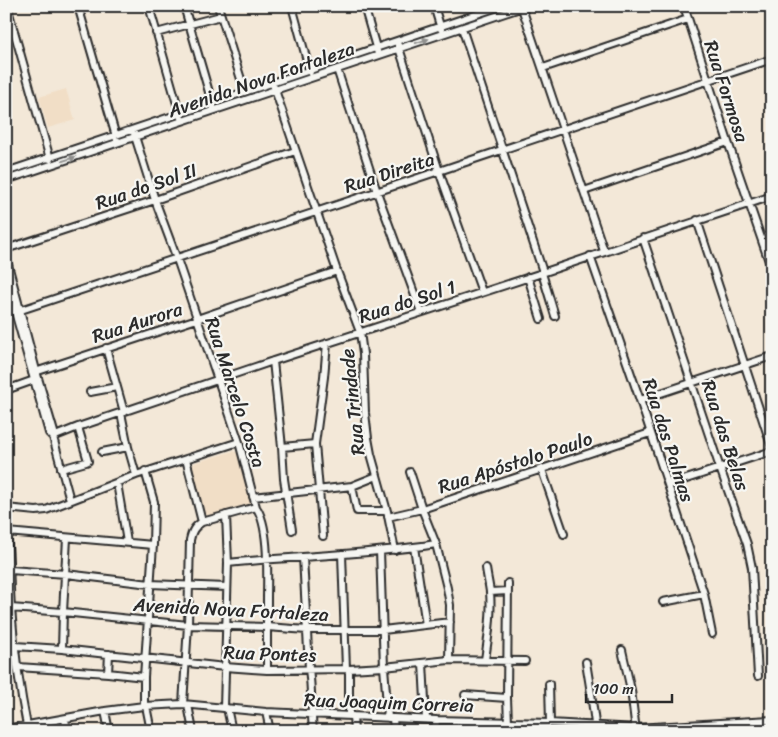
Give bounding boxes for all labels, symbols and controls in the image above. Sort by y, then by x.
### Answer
street label: Avenida Nova Fortaleza [162,32,359,127]
street label: Rua Formosa [695,36,759,147]
one-way arrow [415,37,430,44]
street label: Rua Direita [340,142,439,203]
street label: Rua do Sol II [91,154,202,219]
one-way arrow [62,155,77,163]
street label: Rua do Sol 1 [354,270,460,333]
street label: Rua Aurora [88,292,187,353]
street label: Rua Marcelo Costa [196,312,276,472]
street label: Rua Trindade [330,347,375,457]
street label: Rua das Palmas [633,374,704,507]
street label: Rua das Belas [692,375,759,495]
street label: Rua Apóstolo Paulo [434,422,597,503]
street label: Avenida Nova Fortaleza [131,588,330,631]
street label: Rua Pontes [223,635,317,672]
scale bar [586,672,672,704]
text: 100 m [593,676,634,702]
street label: Rua Joaquim Correia [304,683,475,722]

